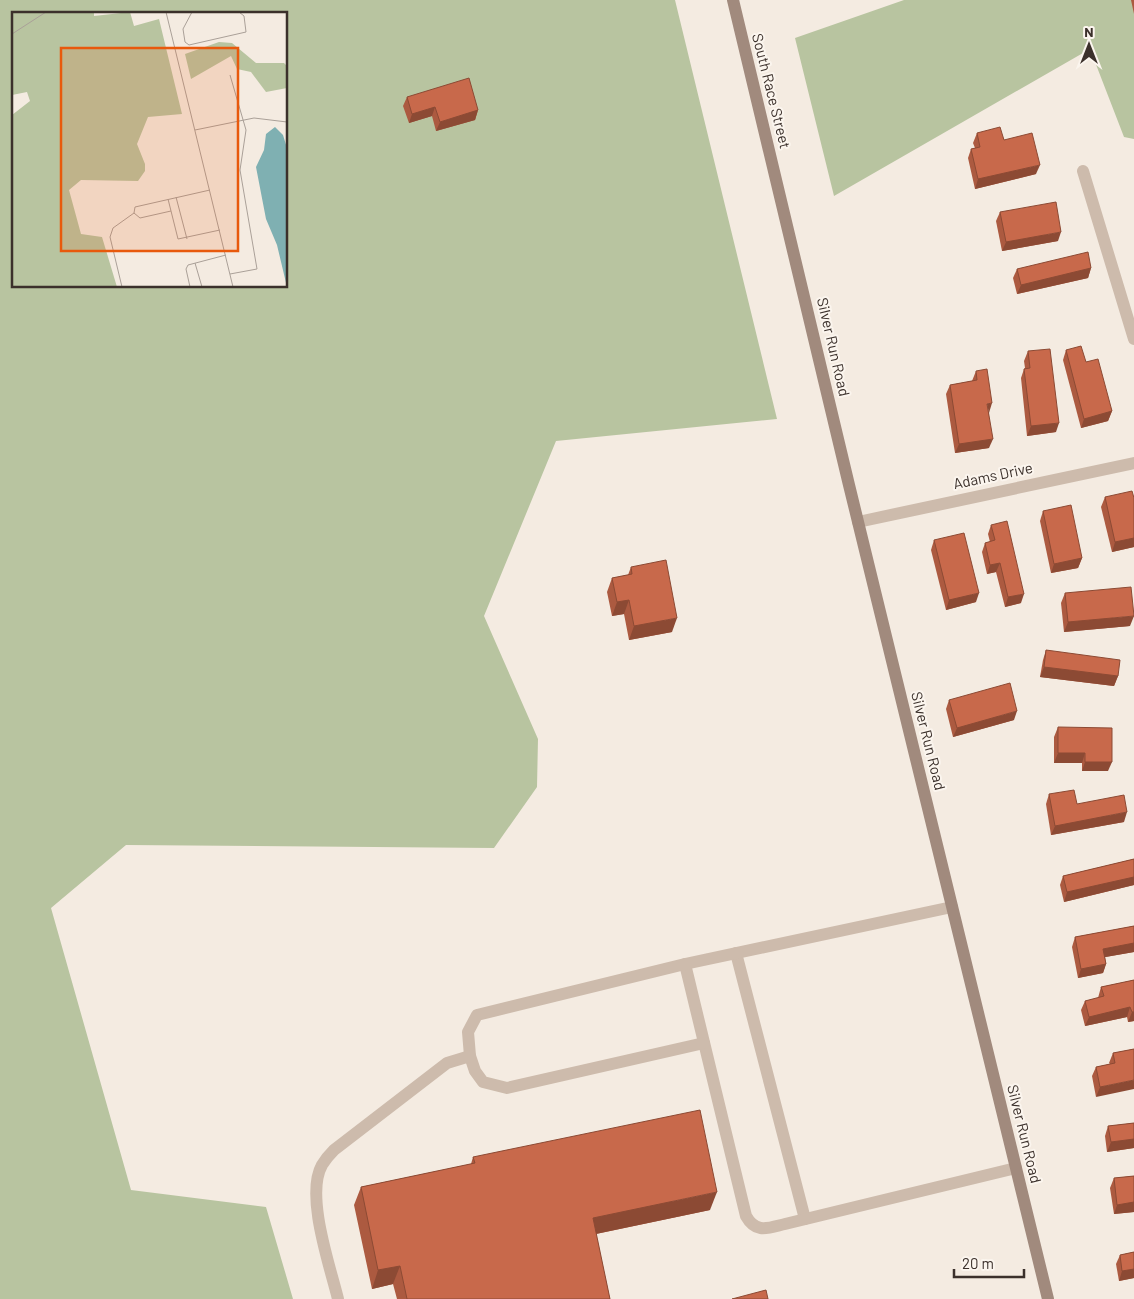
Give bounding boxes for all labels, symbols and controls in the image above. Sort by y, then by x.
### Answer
inset map [12,12,288,288]
north arrow [1064,20,1114,70]
text: N [1084,23,1094,40]
street label: South Race Street [749,31,795,150]
street label: Silver Run Road [814,296,854,398]
street label: Adams Drive [951,458,1034,492]
street label: Silver Run Road [908,690,950,792]
street label: Silver Run Road [1004,1083,1046,1185]
scale bar [954,1246,1024,1278]
text: 20 m [962,1254,994,1272]

